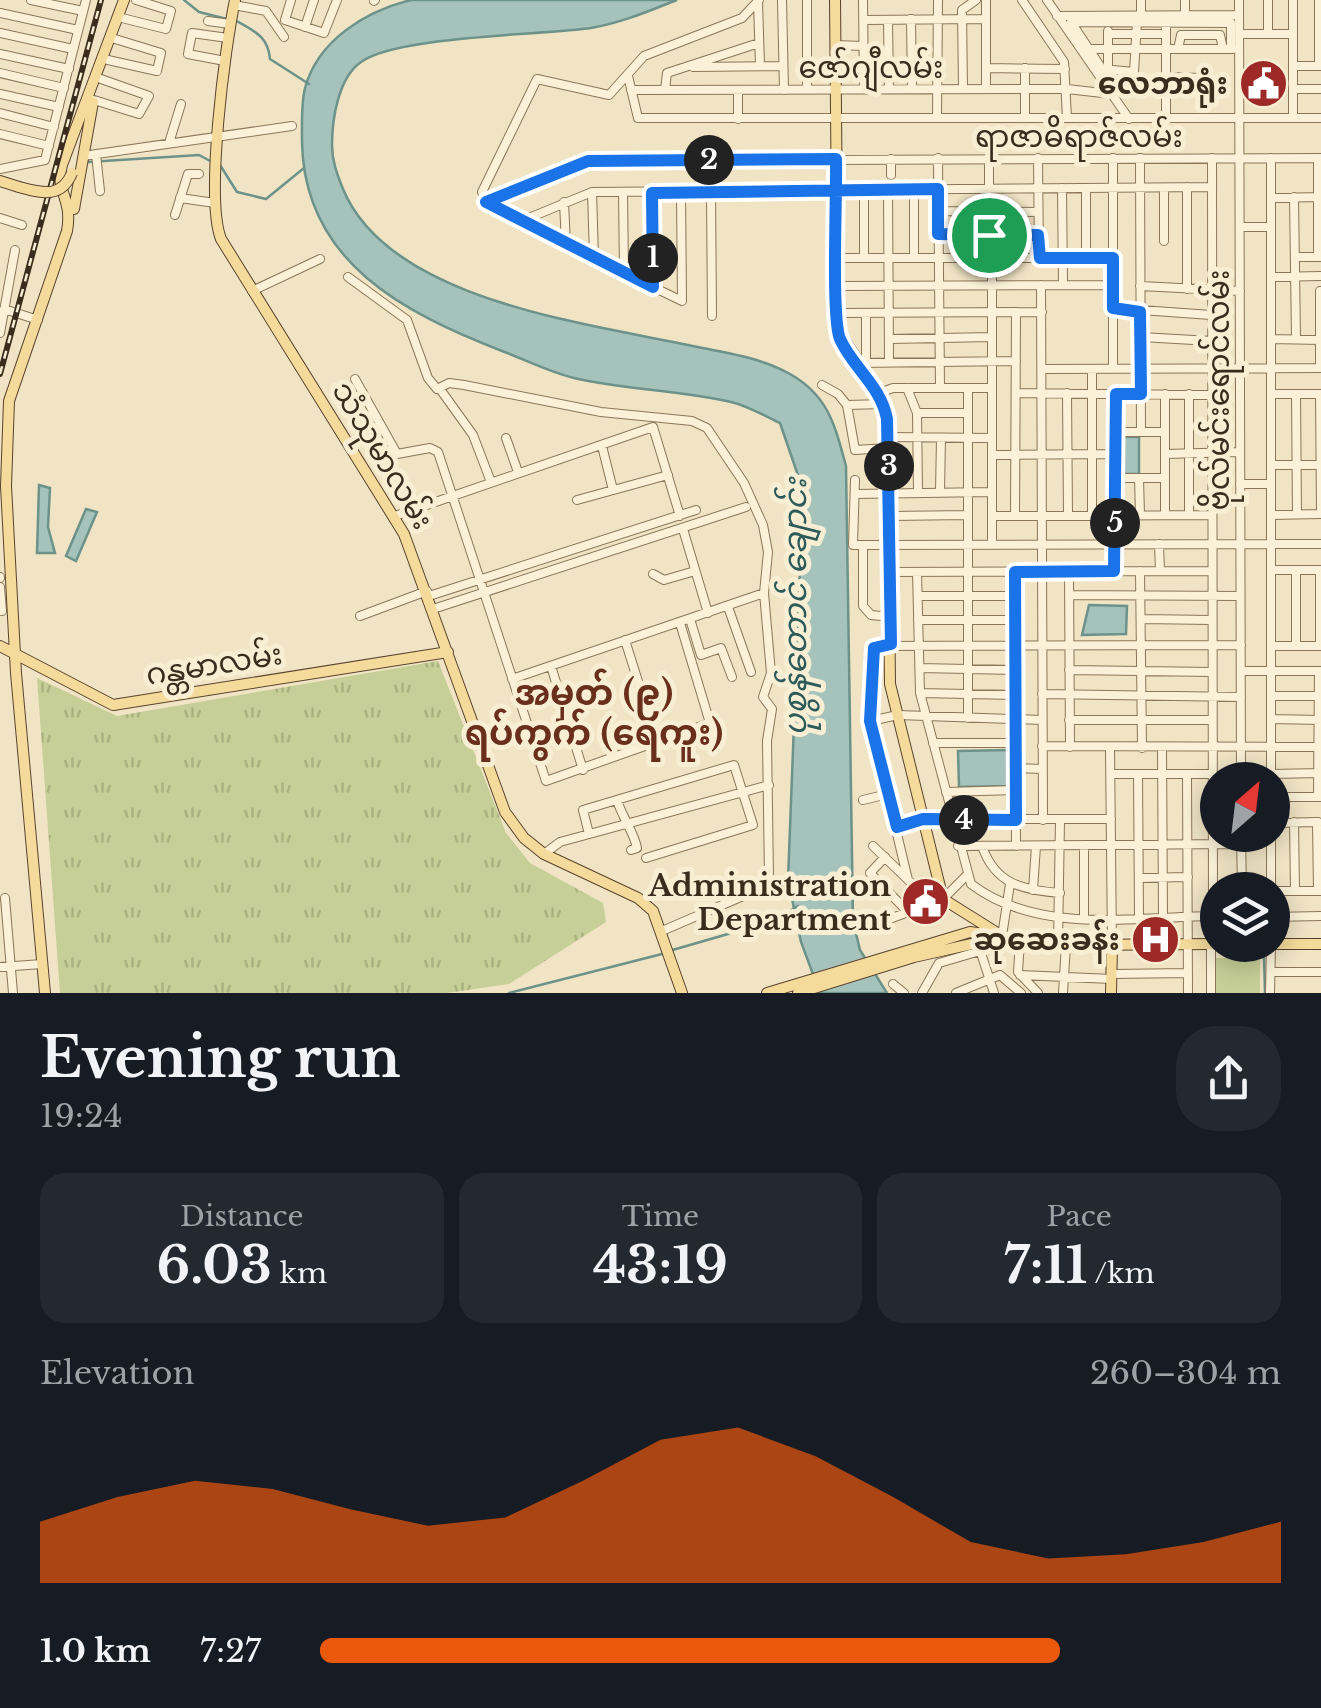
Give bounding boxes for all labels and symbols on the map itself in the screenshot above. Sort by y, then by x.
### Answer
street label: ဇော်ဂျီလမ်း [799,46,943,93]
public building icon: လေဘာရုံး [1237,57,1289,109]
place label: လေဘာရုံး [1098,65,1228,108]
street label: ရာဇာဓိရာဇ်လမ်း [975,115,1183,162]
pin: 2 [684,135,734,185]
pin [947,193,1032,278]
pin: 1 [628,233,678,283]
street label: ဗိုလ်မင်းရောင်လမ်း [1197,269,1244,511]
street label: သံသုမာလမ်း [318,373,444,539]
pin: 3 [864,441,914,491]
water label: ပုစွန်တောင် ချောင်း [773,476,821,736]
pin: 5 [1090,498,1140,548]
street label: ဂန္တမာလမ်း [143,632,286,700]
district label: အမှတ် (၉) ရပ်ကွက် (ရေကူး) [465,668,723,762]
north arrow [1200,762,1290,852]
pin: 4 [939,795,989,845]
place label: Administration Department [647,867,892,938]
public building icon: Administration Department [900,876,952,928]
hospital icon: ဆုဆေးခန်း [1129,913,1181,965]
place label: ဆုဆေးခန်း [974,919,1120,964]

